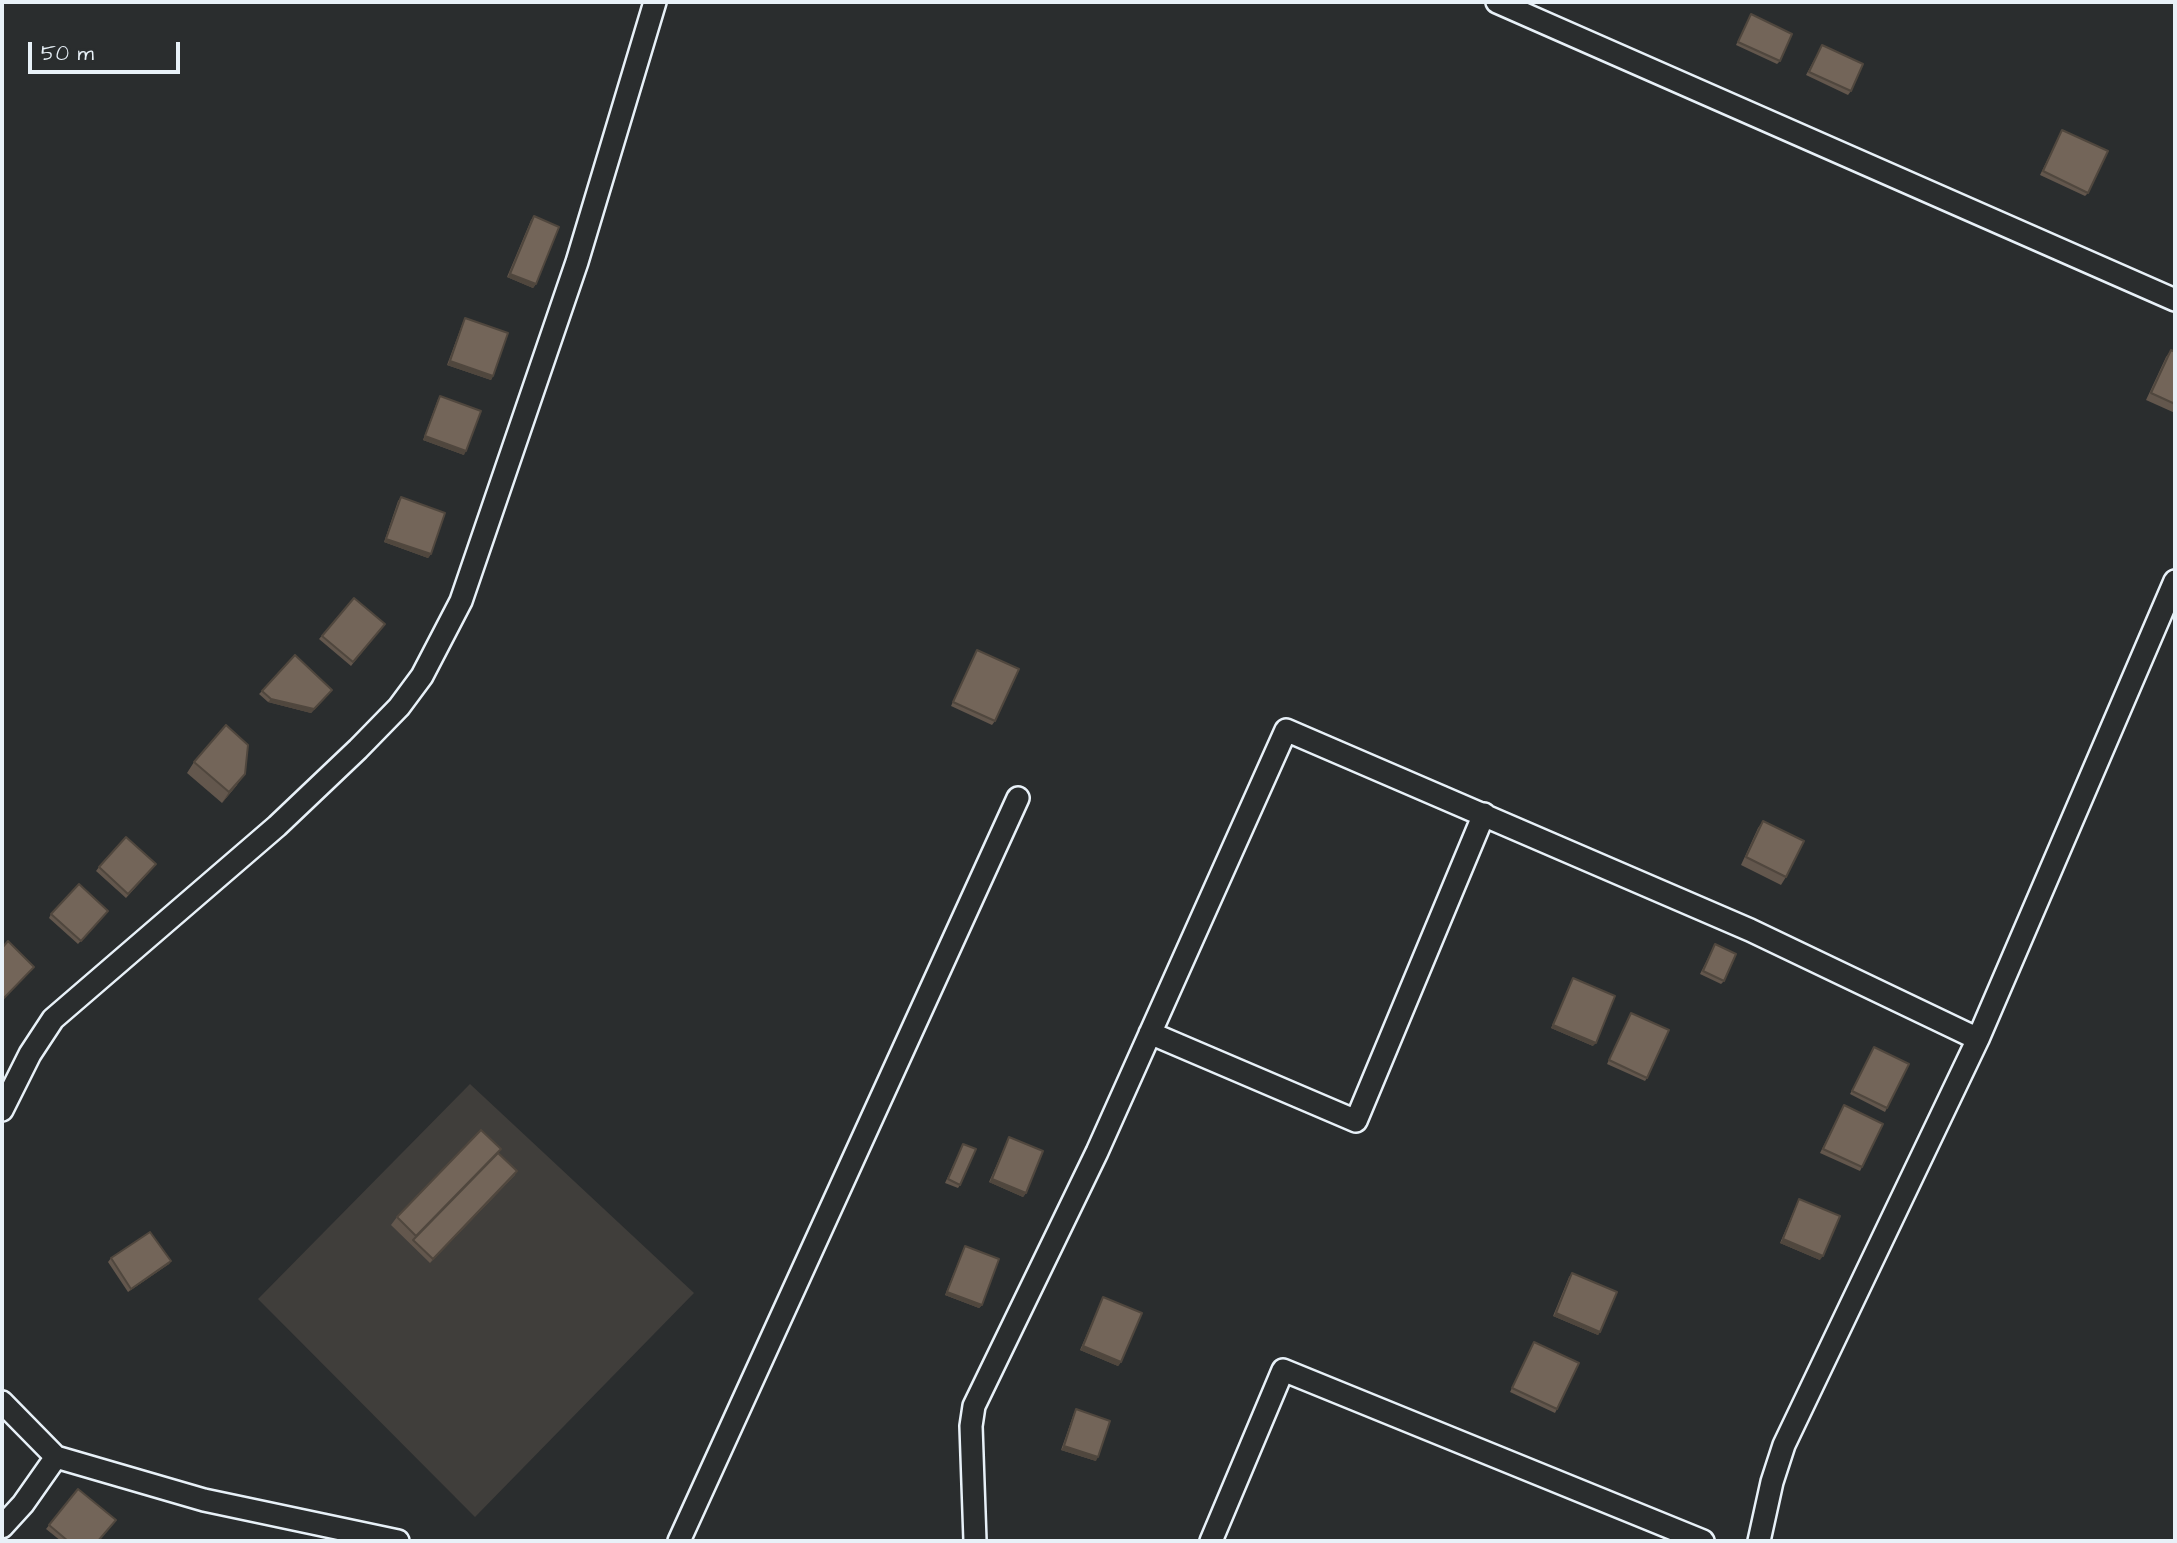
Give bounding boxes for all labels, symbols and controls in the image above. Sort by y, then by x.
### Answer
scale bar [32,28,184,72]
text: 50 m [41,39,94,68]

